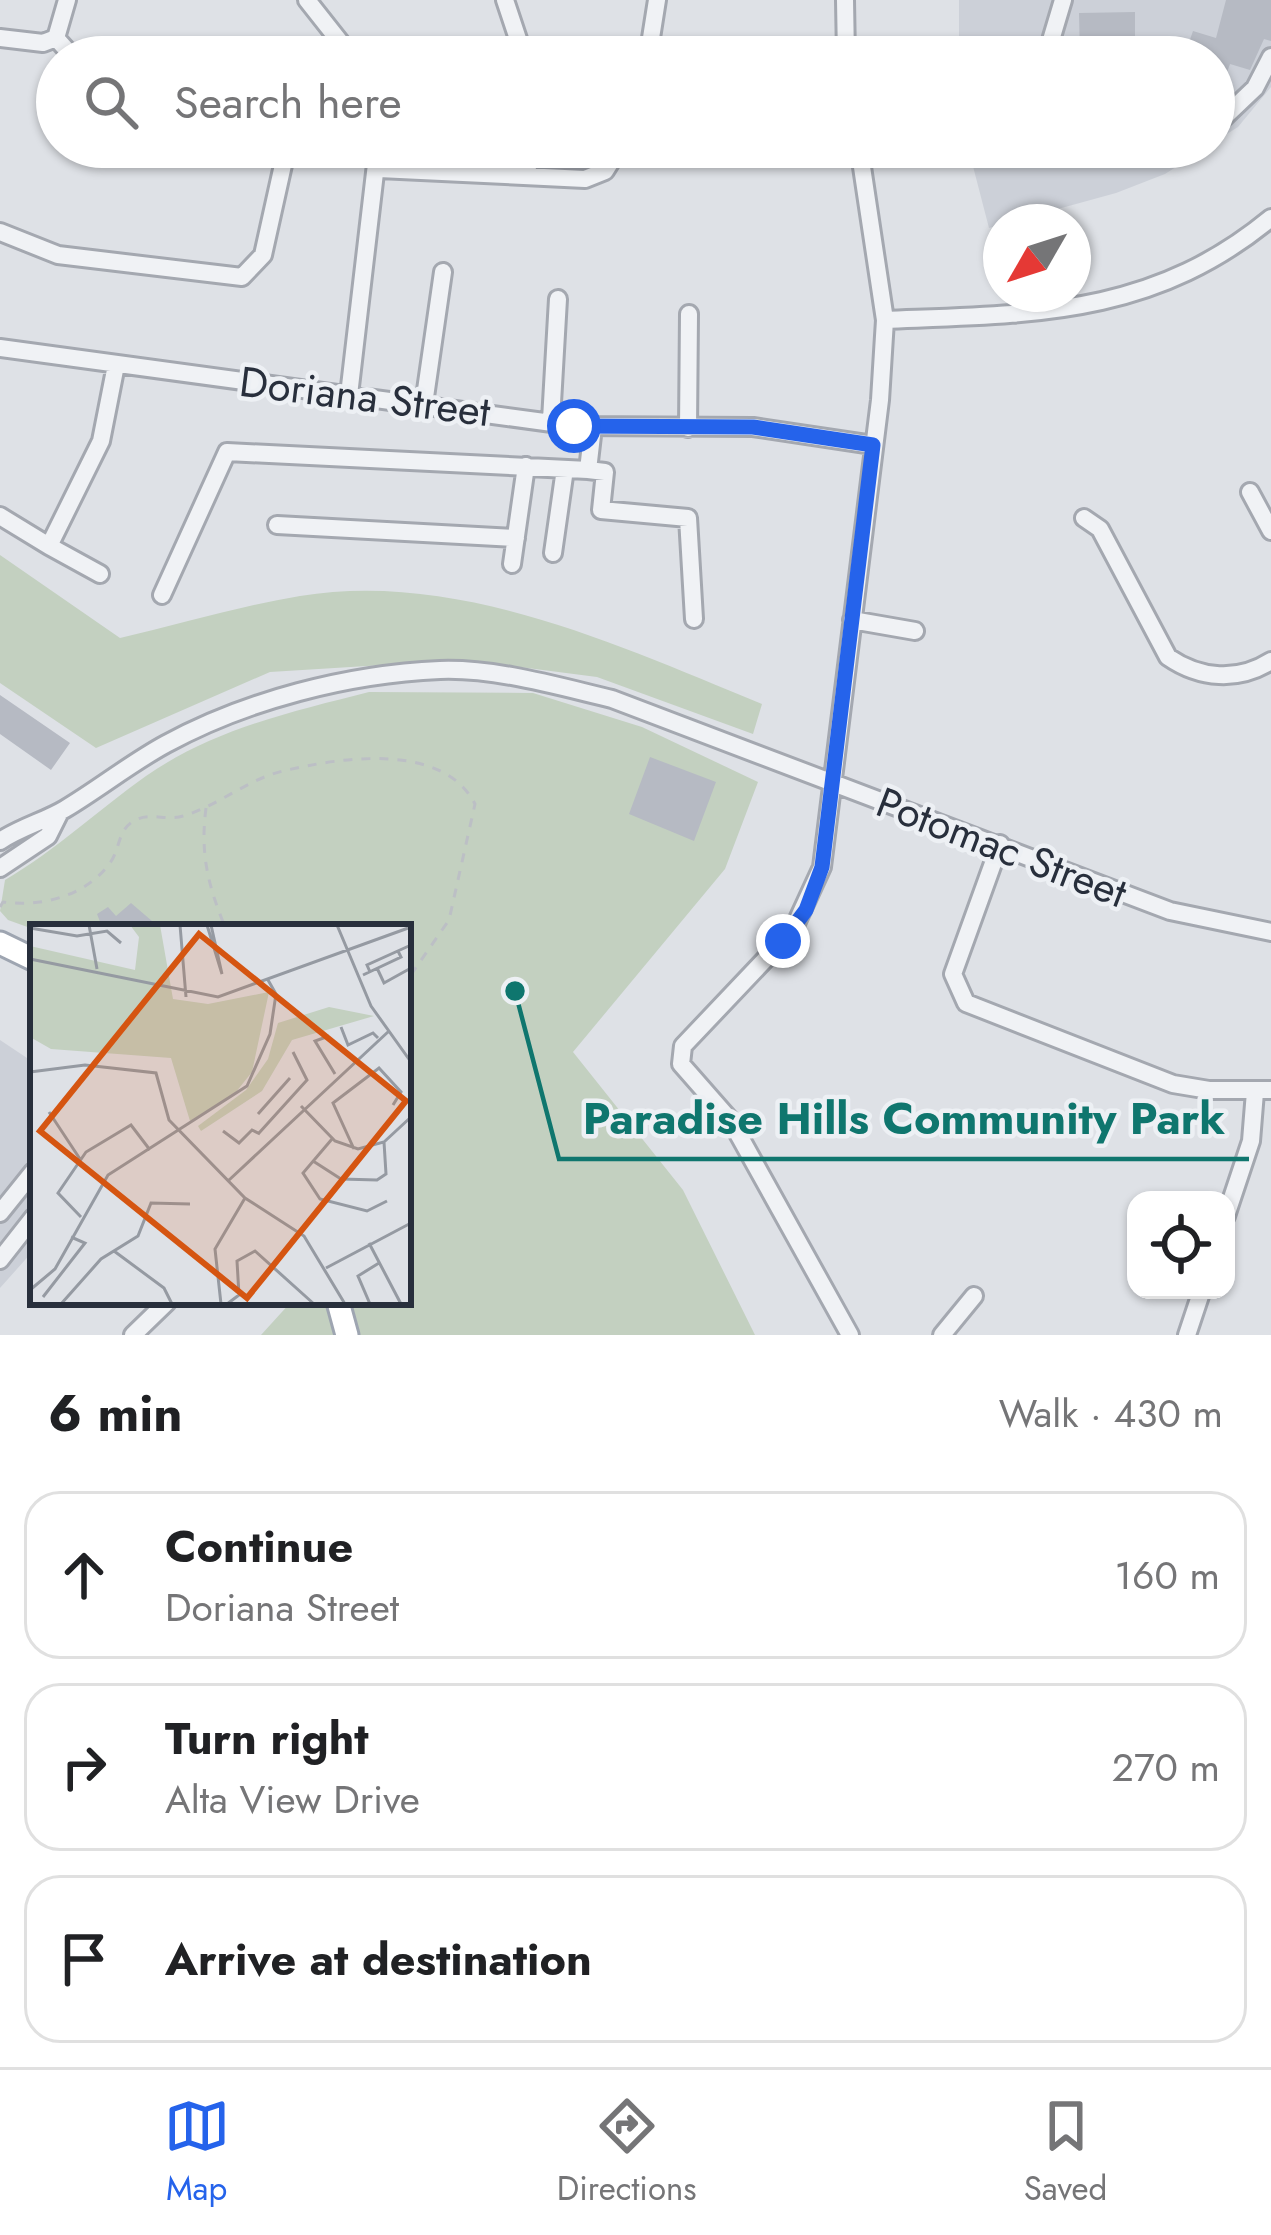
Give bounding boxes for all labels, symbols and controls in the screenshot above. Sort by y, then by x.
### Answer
search box [36,36,1235,168]
icon: search [78,69,144,135]
text: Search here [174,70,402,135]
north arrow [983,204,1091,312]
street label: Doriana Street [236,351,494,442]
route start [547,399,601,453]
street label: Potomac Street [868,772,1136,923]
route end [756,914,810,968]
inset map [30,924,411,1305]
callout: Paradise Hills Community Park [559,1078,1249,1159]
text: Paradise Hills Community Park [583,1086,1225,1151]
map controls [1127,1191,1235,1299]
button: locate [1127,1191,1235,1299]
text: 6 min [48,1376,183,1450]
text: Walk · 430 m [999,1385,1223,1442]
text: Continue [165,1514,353,1579]
icon: ahead [51,1542,117,1608]
text: 160 m [1114,1547,1220,1604]
text: Doriana Street [165,1579,399,1636]
text: Turn right [165,1706,369,1771]
icon: right [51,1734,117,1800]
text: 270 m [1112,1739,1220,1796]
text: Alta View Drive [165,1771,420,1828]
icon: arrive [51,1926,117,1992]
text: Arrive at destination [165,1927,592,1992]
tab: Map [164,2093,230,2212]
tab: Directions [557,2093,697,2212]
tab: Saved [1024,2093,1107,2212]

